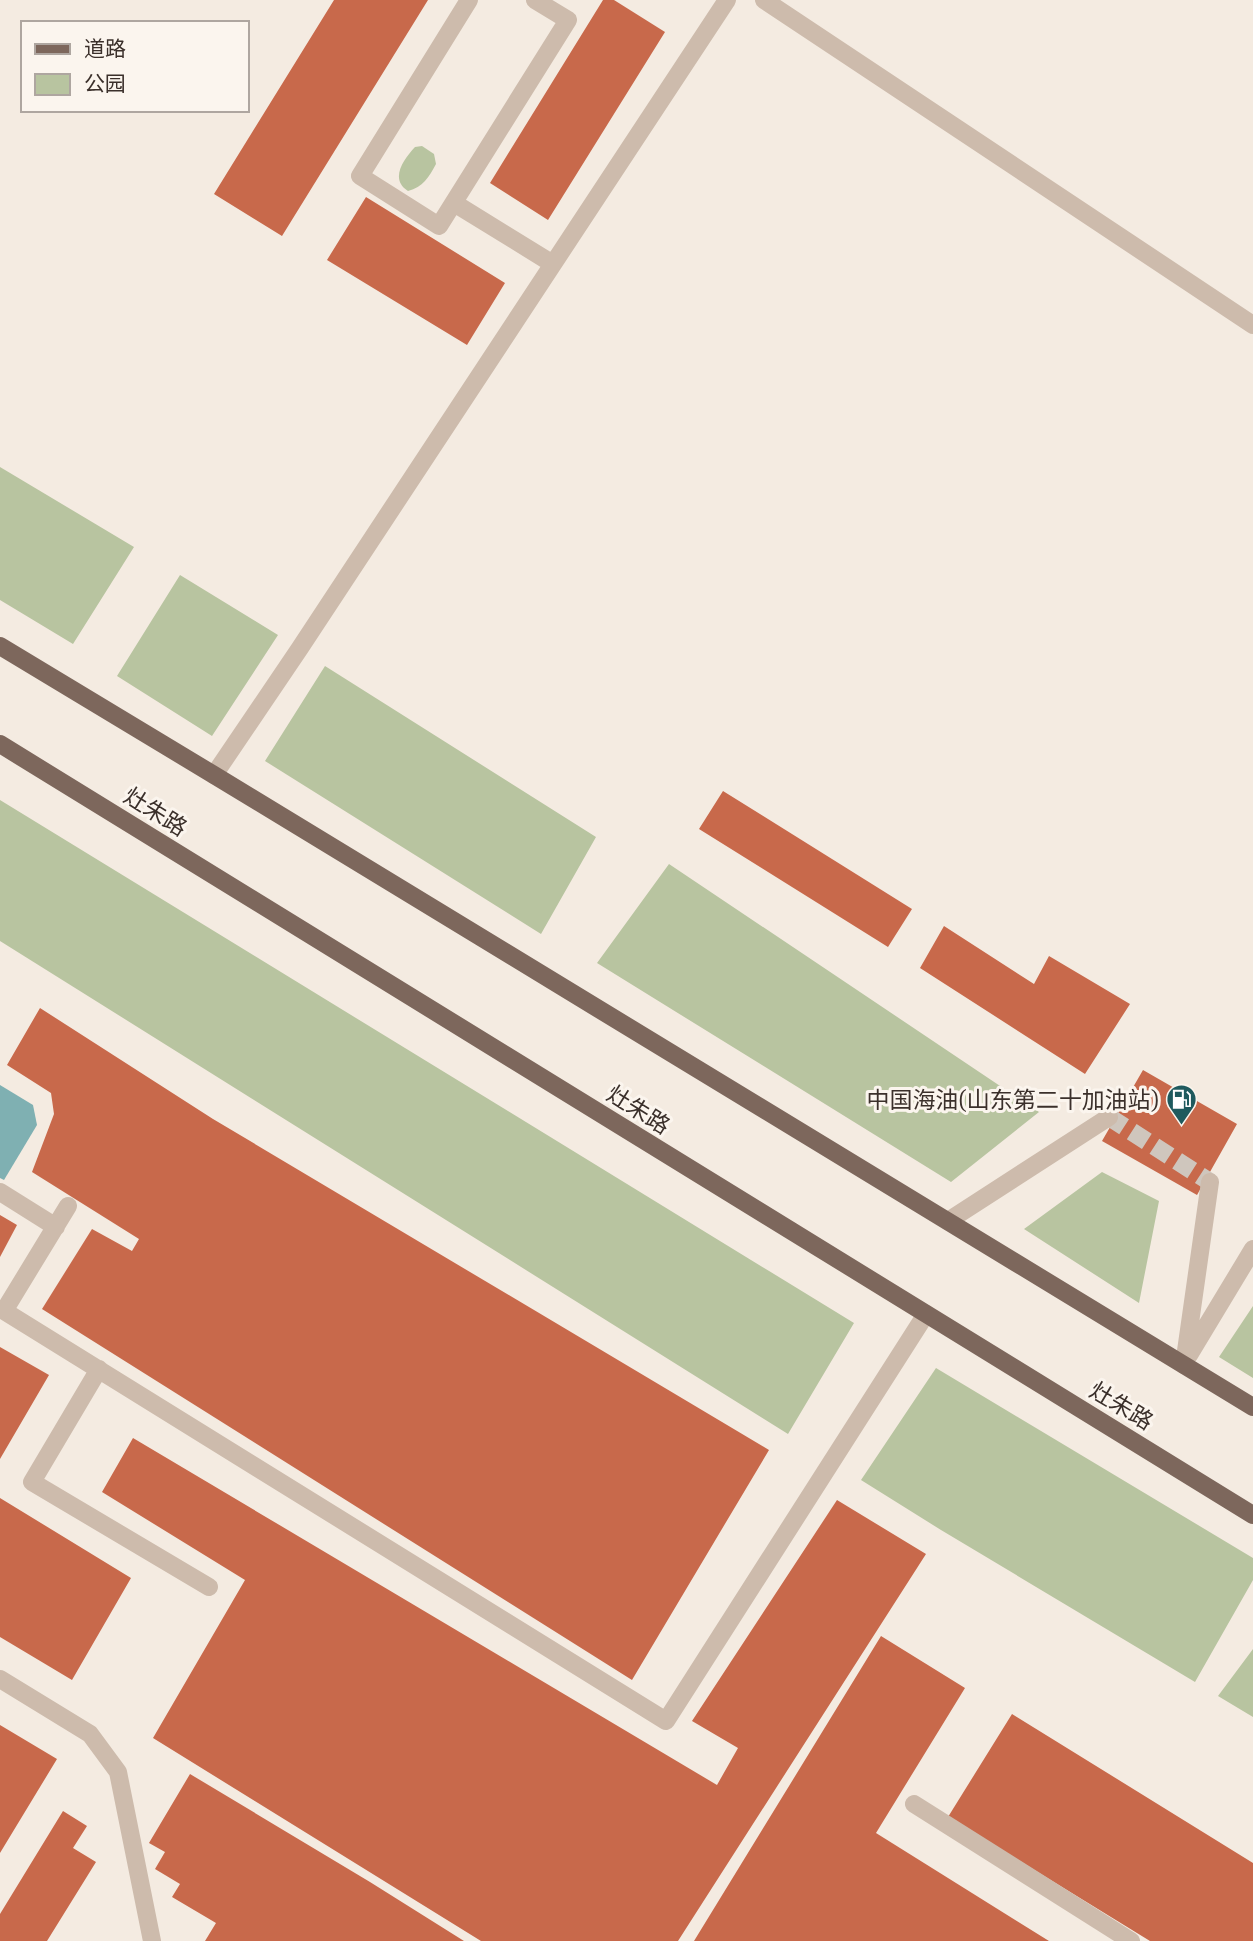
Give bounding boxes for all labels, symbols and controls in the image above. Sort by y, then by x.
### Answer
legend [21,21,248,112]
text: 道路 [84,35,126,60]
text: 公园 [84,70,126,95]
street label: 灶朱路 [119,781,193,841]
street label: 灶朱路 [602,1079,676,1139]
fuel station icon: 中国海油(山东第二十加油站) [1165,1082,1199,1126]
place label: 中国海油(山东第二十加油站) [866,1085,1159,1113]
street label: 灶朱路 [1085,1375,1159,1435]

